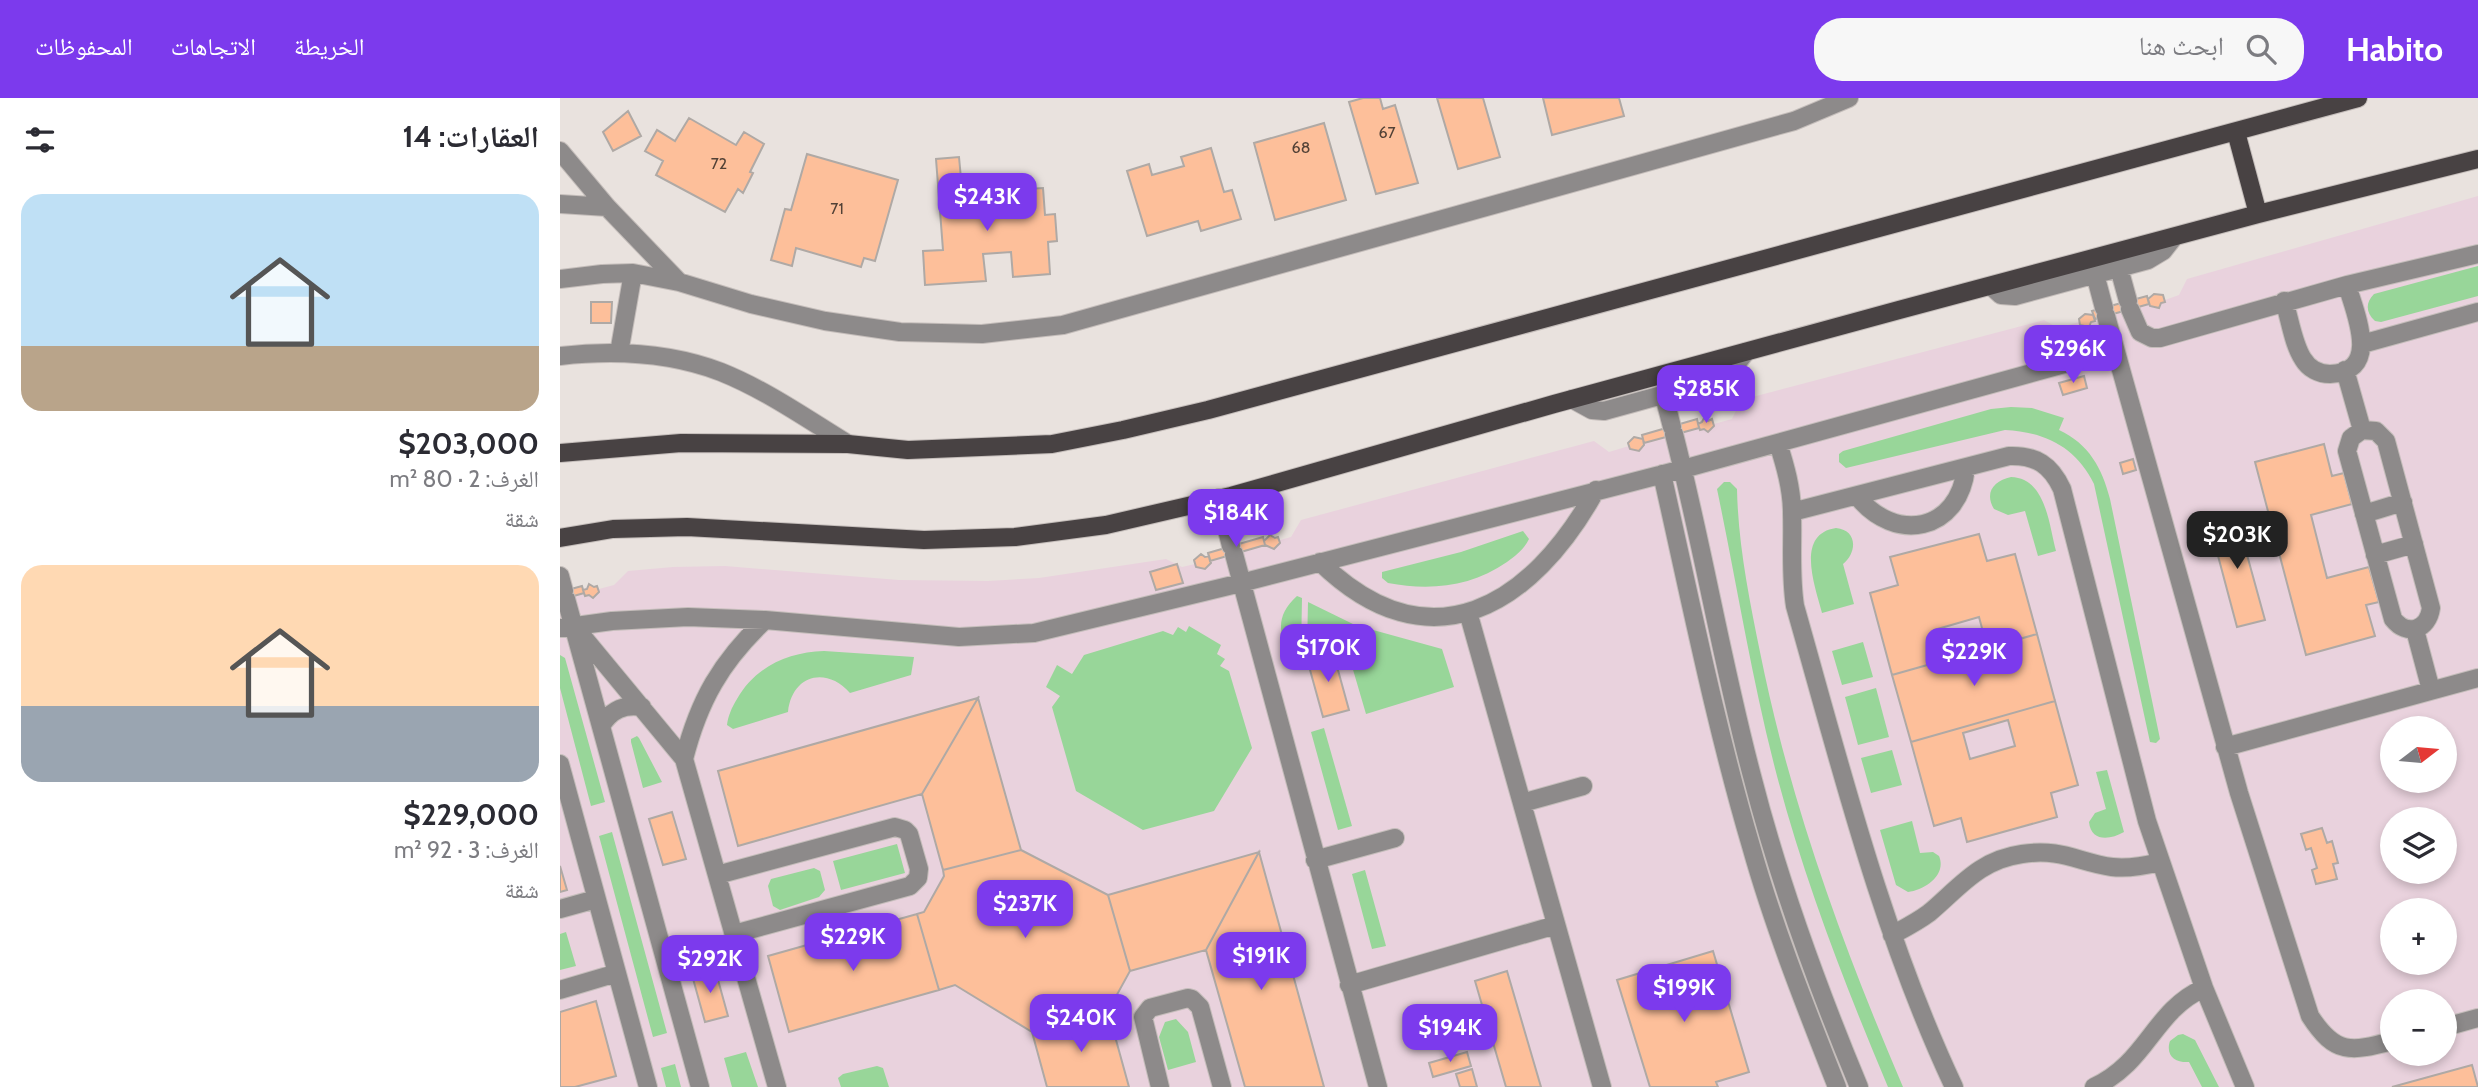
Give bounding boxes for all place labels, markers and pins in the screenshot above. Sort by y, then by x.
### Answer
pin: $243K [938,174,1036,233]
pin: $296K [2024,326,2122,385]
pin: $285K [1657,366,1755,425]
pin: $184K [1187,490,1285,549]
pin: $203K [2188,512,2286,571]
pin: $170K [1279,624,1377,684]
pin: $229K [1925,628,2023,688]
pin: $237K [976,880,1074,940]
pin: $229K [804,914,902,973]
pin: $191K [1212,932,1310,992]
pin: $292K [661,936,759,995]
pin: $199K [1635,964,1733,1024]
pin: $240K [1032,995,1130,1054]
pin: $194K [1401,1004,1499,1064]

